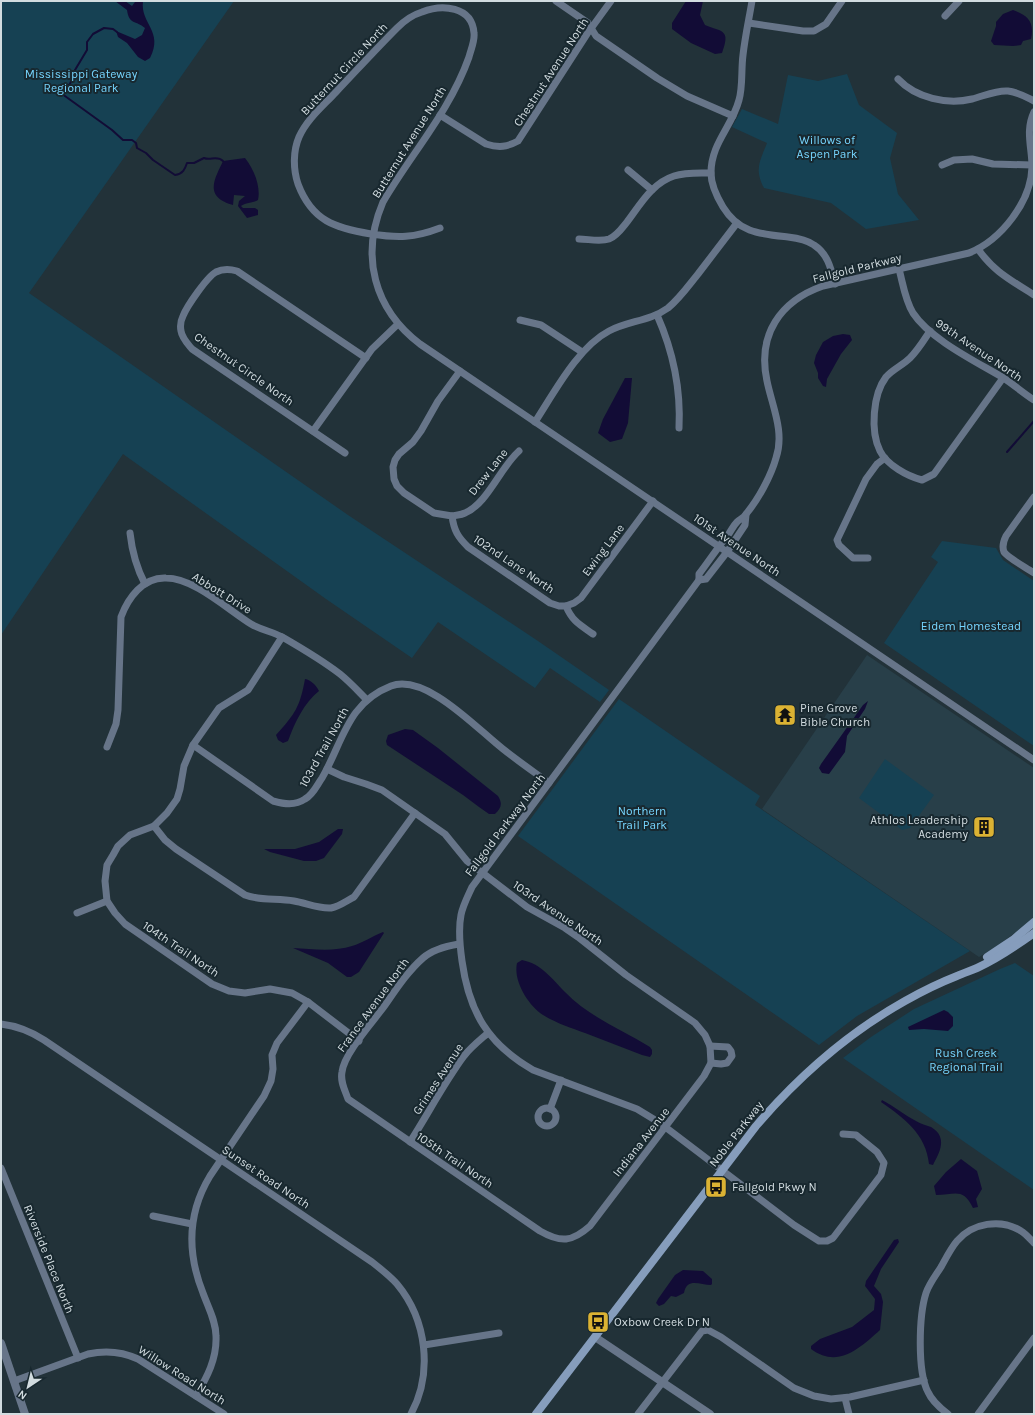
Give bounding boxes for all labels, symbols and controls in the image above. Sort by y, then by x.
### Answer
street label: Chestnut Avenue North [511,15,591,129]
street label: Butternut Circle North [298,20,390,118]
park label: Mississippi Gateway Regional Park [25,67,138,95]
street label: Butternut Avenue North [369,83,449,201]
park label: Willows of Aspen Park [797,133,858,161]
street label: Fallgold Parkway [811,250,903,286]
street label: 99th Avenue North [933,316,1025,384]
street label: Chestnut Circle North [192,329,296,409]
street label: Drew Lane [465,446,511,498]
street label: 101st Avenue North [691,511,783,579]
street label: Ewing Lane [579,521,627,579]
street label: 102nd Lane North [471,532,557,596]
street label: Abbott Drive [190,569,254,617]
park label: Eidem Homestead [921,619,1021,633]
place label: Pine Grove Bible Church [800,701,870,729]
temple icon: Pine Grove Bible Church [772,702,798,728]
street label: 103rd Trail North [296,705,352,789]
street label: Fallgold Parkway North [462,771,548,879]
park label: Northern Trail Park [617,804,667,832]
place label: Athlos Leadership Academy [870,813,968,841]
building icon: Athlos Leadership Academy [971,814,997,840]
street label: 103rd Avenue North [510,878,606,948]
street label: 104th Trail North [140,918,222,980]
street label: France Avenue North [334,955,412,1055]
street label: Grimes Avenue [410,1041,466,1117]
park label: Rush Creek Regional Trail [929,1046,1003,1074]
street label: Noble Parkway [706,1098,766,1170]
street label: Indiana Avenue [610,1105,672,1179]
street label: 105th Trail North [414,1129,496,1191]
street label: Sunset Road North [219,1142,313,1212]
bus stop icon: Fallgold Pkwy N [703,1174,729,1200]
place label: Fallgold Pkwy N [732,1180,817,1194]
street label: Riverside Place North [21,1203,77,1315]
bus stop icon: Oxbow Creek Dr N [585,1309,611,1335]
place label: Oxbow Creek Dr N [614,1315,710,1329]
street label: Willow Road North [136,1342,228,1408]
north arrow [8,1367,48,1407]
text: N [16,1387,30,1402]

